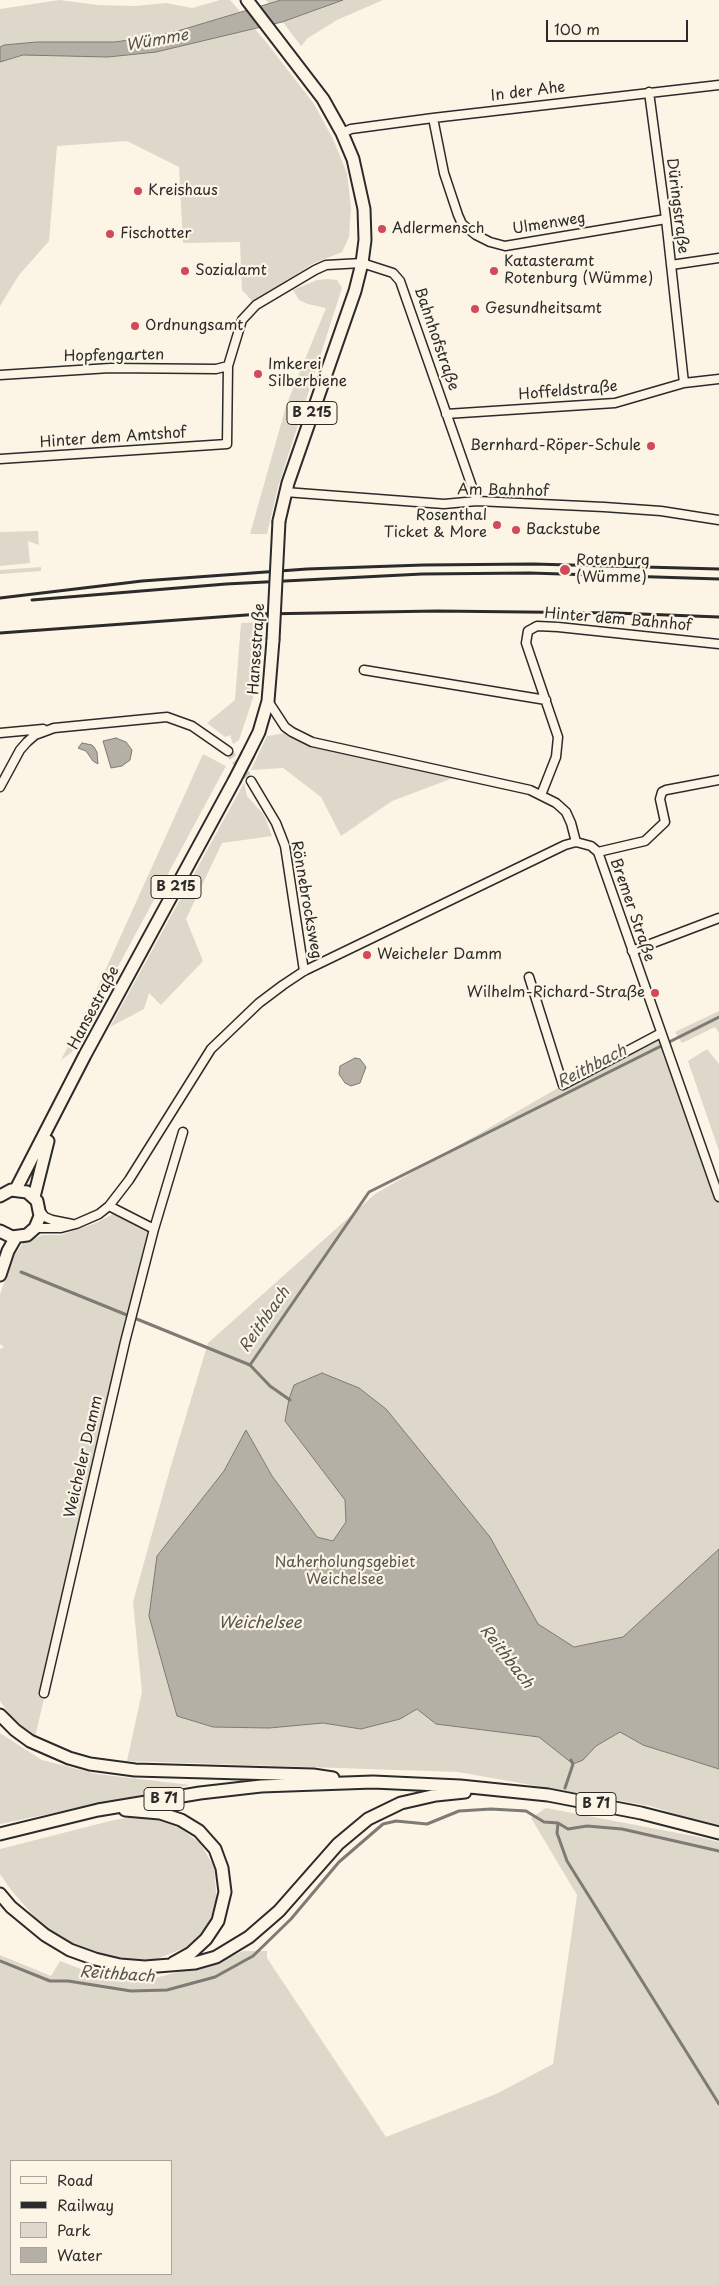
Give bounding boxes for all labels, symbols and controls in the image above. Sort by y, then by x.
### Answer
scale bar [549,10,692,42]
text: 100 m [554,17,600,40]
water label: Wümme [124,26,190,56]
street label: In der Ahe [490,78,566,106]
street label: Düringstraße [662,157,692,255]
place label: Kreishaus [148,182,218,200]
marker: Kreishaus [132,185,144,197]
street label: Ulmenweg [511,209,587,239]
place label: Adlermensch [392,220,484,238]
marker: Adlermensch [376,223,388,235]
place label: Fischotter [120,225,191,243]
marker: Fischotter [104,228,116,240]
place label: Katasteramt Rotenburg (Wümme) [504,253,653,288]
place label: Sozialamt [195,262,267,280]
marker: Sozialamt [179,265,191,277]
marker: Katasteramt Rotenburg (Wümme) [488,265,500,277]
street label: Bahnhofstraße [410,285,462,393]
place label: Gesundheitsamt [485,300,602,318]
marker: Gesundheitsamt [469,303,481,315]
place label: Ordnungsamt [145,317,243,335]
marker: Ordnungsamt [129,320,141,332]
street label: Hopfengarten [64,346,164,366]
place label: Imkerei Silberbiene [268,356,347,391]
marker: Imkerei Silberbiene [252,368,264,380]
street label: Hoffeldstraße [518,378,618,404]
road number: B 215 [287,402,337,424]
street label: Hinter dem Amtshof [39,424,187,452]
place label: Bernhard-Röper-Schule [470,437,641,455]
marker: Bernhard-Röper-Schule [645,440,657,452]
street label: Am Bahnhof [457,481,549,501]
place label: Rosenthal Ticket & More [384,507,487,542]
marker: Rosenthal Ticket & More [491,519,503,531]
place label: Backstube [526,521,600,539]
marker: Backstube [510,524,522,536]
place label: Rotenburg (Wümme) [576,552,650,587]
marker: Rotenburg (Wümme) [558,563,572,577]
street label: Hansestraße [245,603,269,695]
street label: Hinter dem Bahnhof [544,605,692,635]
street label: Rönnebrocksweg [287,840,325,960]
street label: Bremer Straße [606,856,658,964]
road number: B 215 [151,876,201,899]
place label: Weicheler Damm [377,946,502,964]
marker: Weicheler Damm [361,949,373,961]
street label: Hansestraße [65,963,123,1053]
place label: Wilhelm-Richard-Straße [467,984,645,1002]
marker: Wilhelm-Richard-Straße [649,987,661,999]
water label: Reithbach [554,1041,630,1093]
water label: Reithbach [236,1284,294,1356]
street label: Weicheler Damm [61,1394,107,1520]
park label: Naherholungsgebiet Weichelsee [275,1554,415,1589]
water label: Weichelsee [218,1614,302,1634]
water label: Reithbach [475,1621,537,1693]
road number: B 71 [144,1788,184,1810]
road number: B 71 [576,1792,616,1816]
water label: Reithbach [79,1963,155,1987]
legend [10,2160,172,2275]
text: Road [57,2168,93,2191]
text: Railway [57,2193,114,2216]
text: Park [57,2218,91,2241]
text: Water [57,2243,102,2266]

